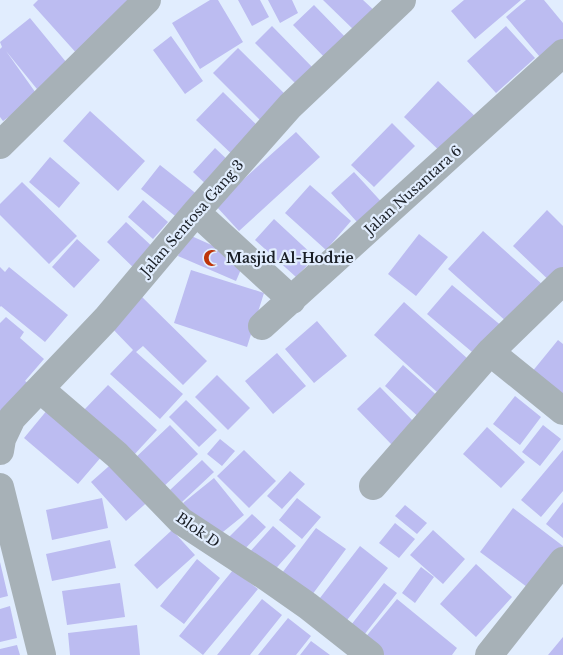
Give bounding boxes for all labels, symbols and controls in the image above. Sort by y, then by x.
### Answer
street label: Jalan Nusantara 6 [359,142,465,240]
street label: Jalan Sentosa Gang 3 [135,156,247,281]
mosque icon: Masjid Al-Hodrie [202,248,222,268]
place label: Masjid Al-Hodrie [226,249,354,267]
street label: Blok D [173,508,223,552]

